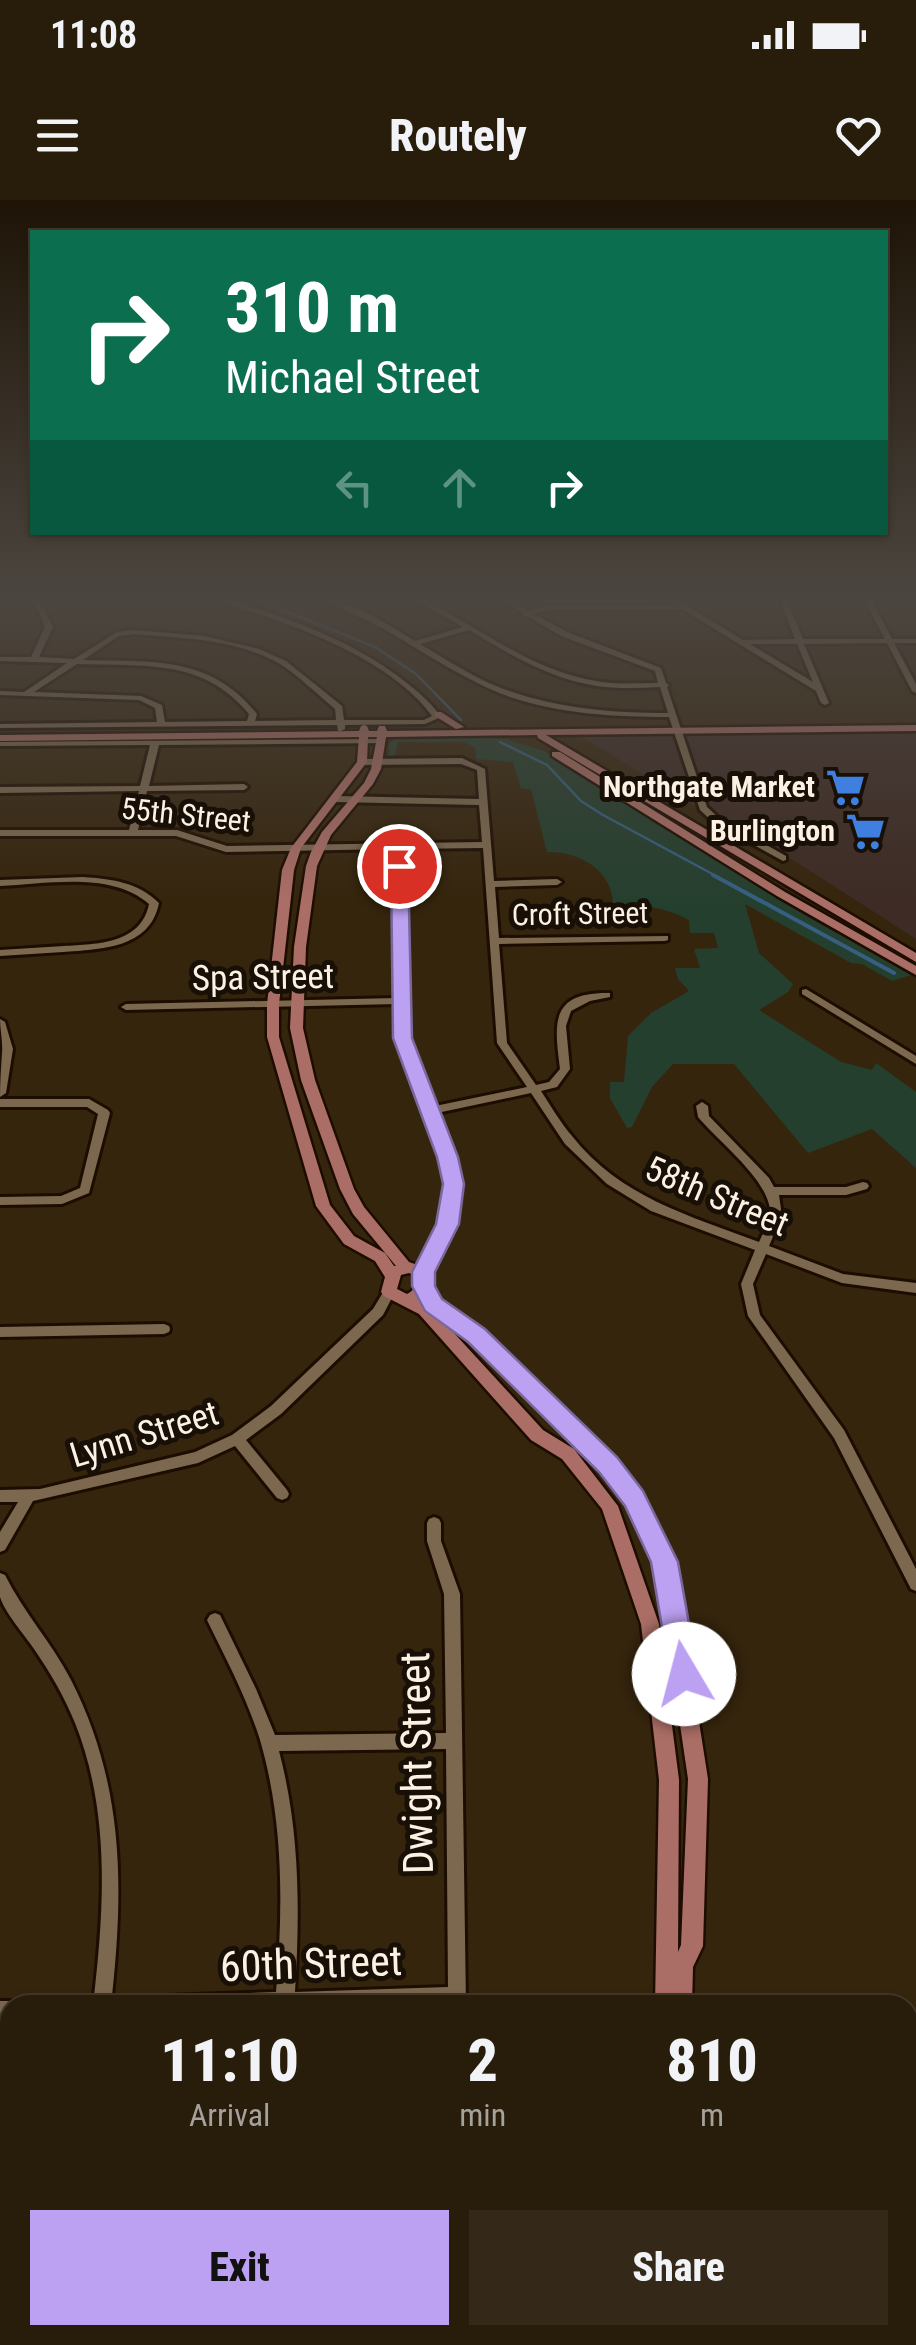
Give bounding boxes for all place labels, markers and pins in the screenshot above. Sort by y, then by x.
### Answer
supermarket icon: Northgate Market [824,766,866,808]
place label: Northgate Market [603,769,815,804]
supermarket icon: Burlington [844,810,886,852]
place label: Burlington [710,813,835,848]
pin [357,824,442,909]

